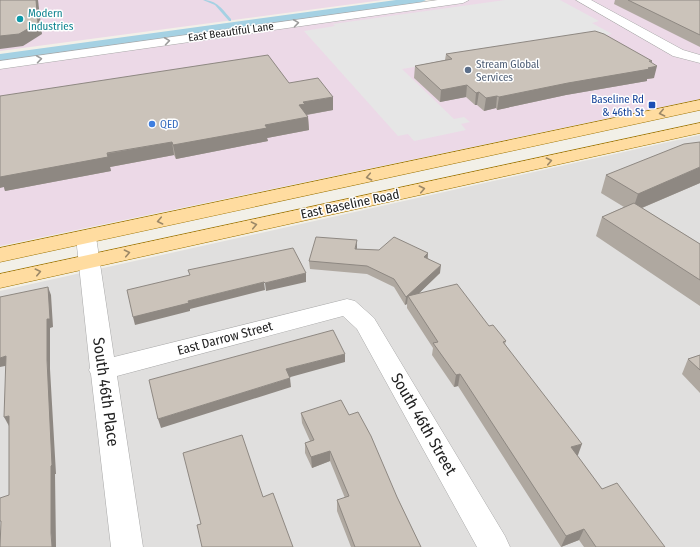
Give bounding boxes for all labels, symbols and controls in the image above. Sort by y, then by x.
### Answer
place label: Modern Industries [28,7,74,33]
marker: Modern Industries [15,14,25,24]
one-way arrow [293,19,299,28]
street label: East Beautiful Lane [187,20,275,44]
one-way arrow [164,37,170,46]
one-way arrow [36,55,42,64]
place label: Stream Global Services [476,58,539,84]
marker: Stream Global Services [463,65,473,75]
place label: Baseline Rd & 46th St [591,93,644,119]
marker: Baseline Rd & 46th St [647,100,657,110]
one-way arrow [659,109,665,117]
place label: QED [160,118,178,131]
marker: QED [147,119,157,129]
one-way arrow [546,158,552,166]
one-way arrow [365,172,372,180]
one-way arrow [419,185,425,193]
street label: East Baseline Road [299,186,401,222]
one-way arrow [157,217,163,225]
one-way arrow [251,222,257,230]
one-way arrow [124,249,130,257]
one-way arrow [35,269,41,277]
street label: East Darrow Street [176,318,275,358]
street label: South 46th Place [89,336,123,448]
street label: South 46th Street [387,370,461,479]

